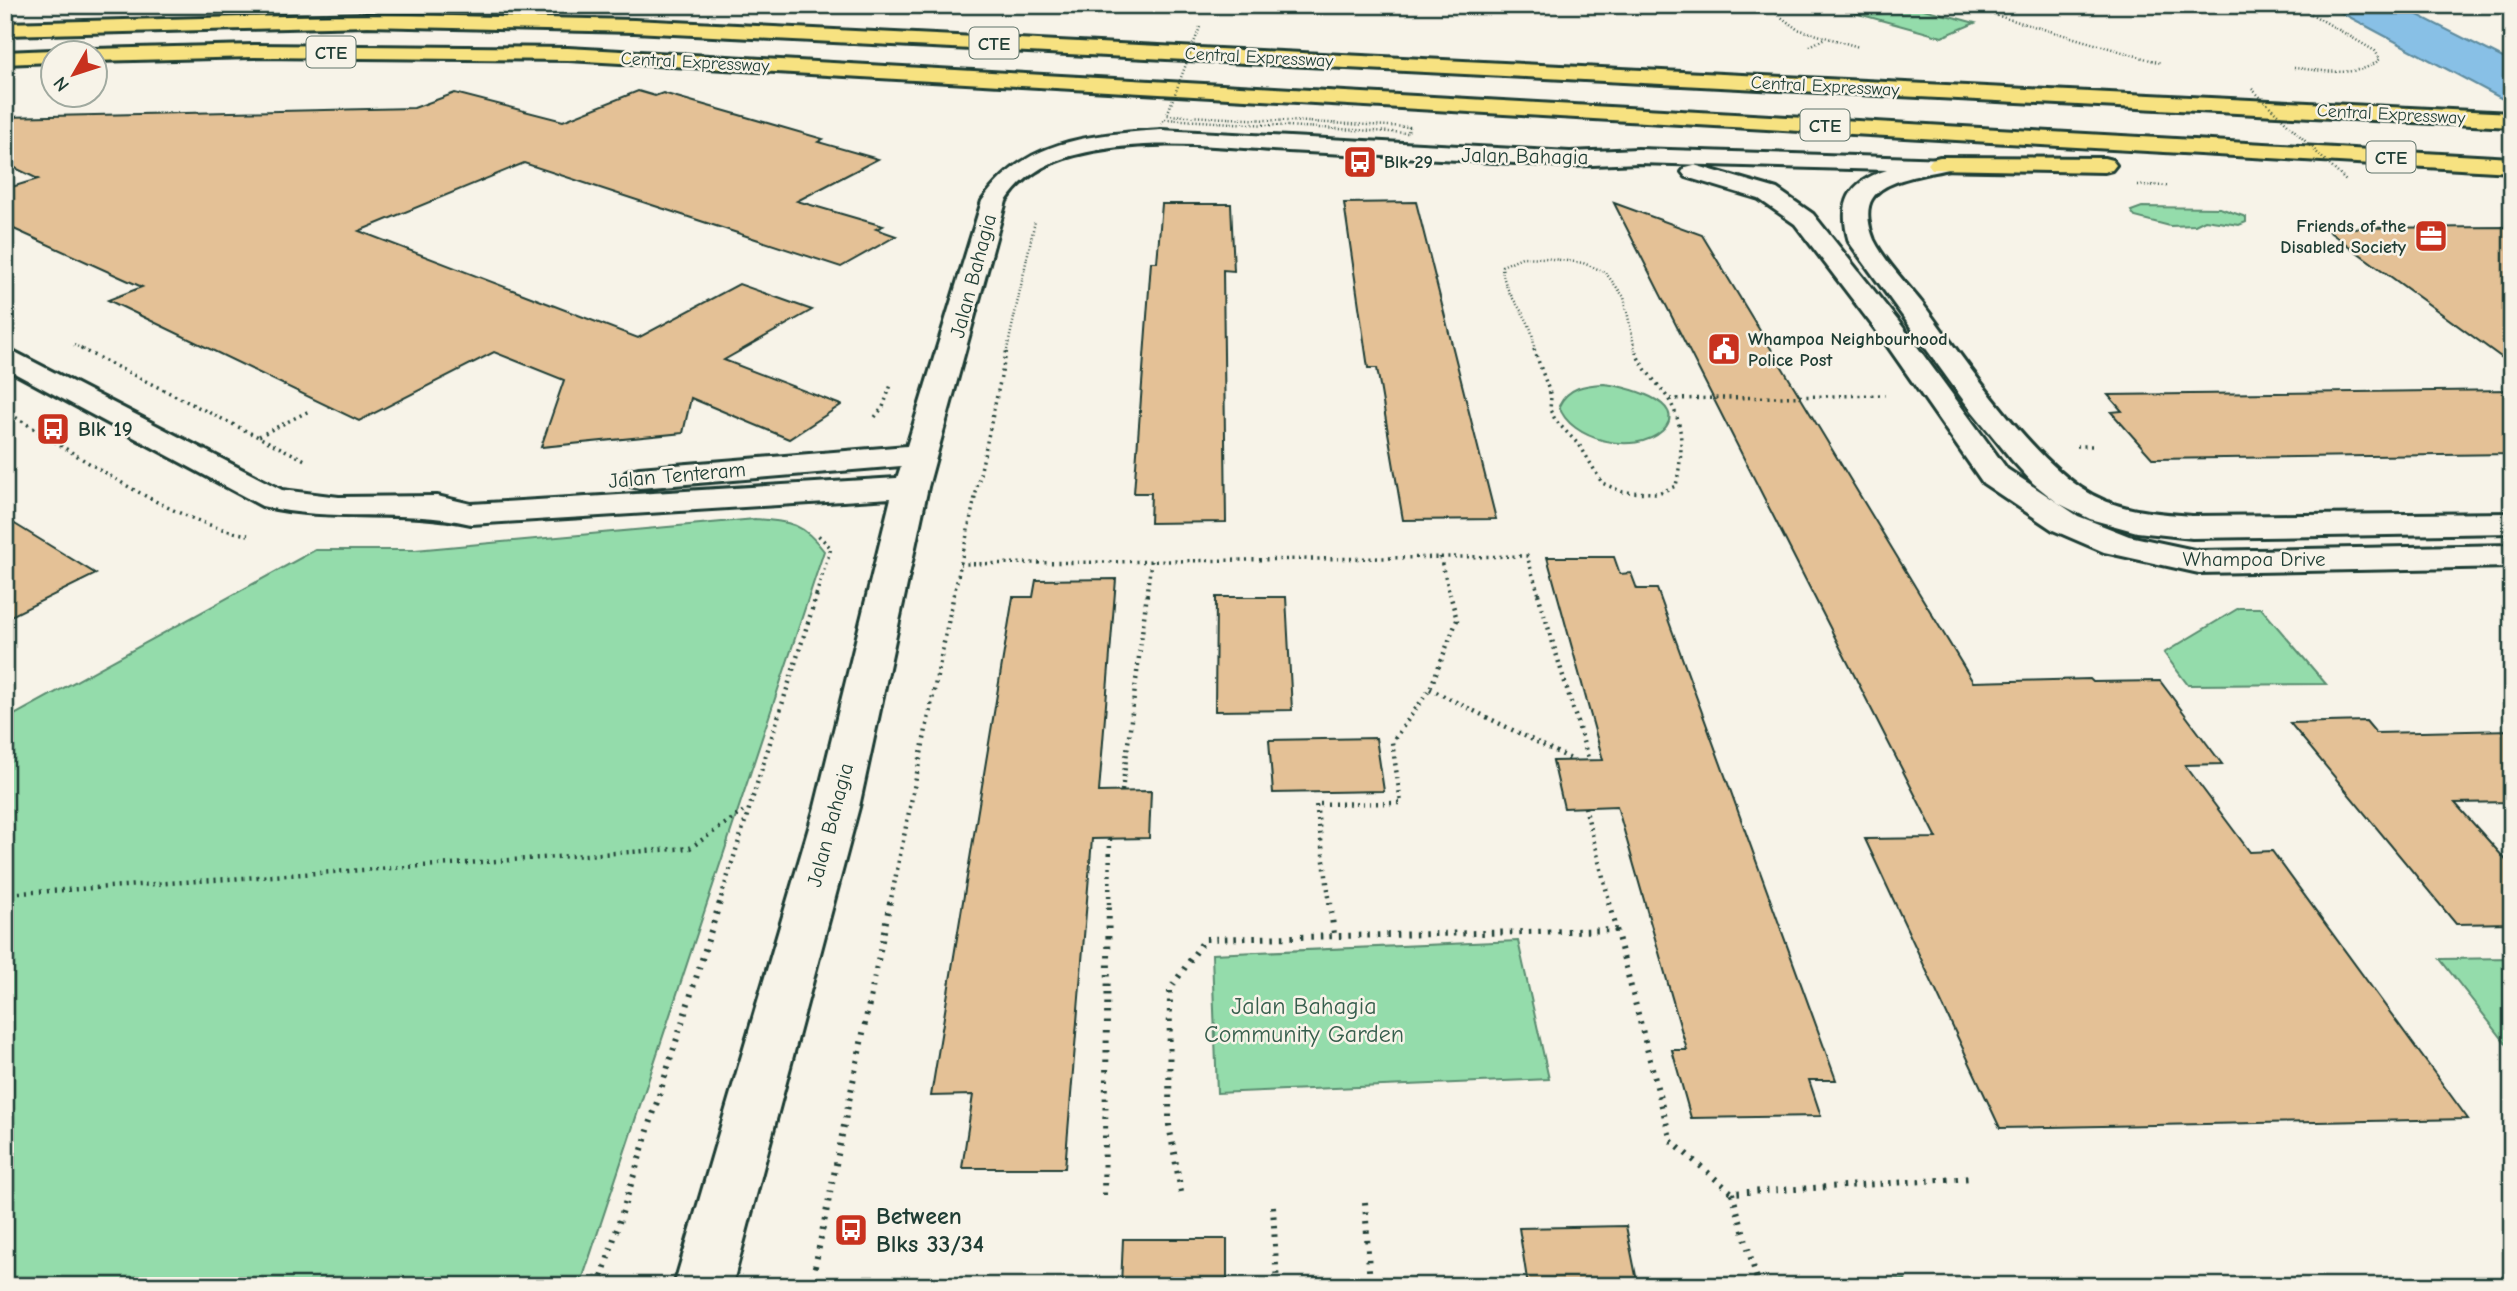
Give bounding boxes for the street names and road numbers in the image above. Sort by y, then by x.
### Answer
road number: CTE [970,28,1018,58]
road number: CTE [306,36,356,68]
street label: Central Expressway [1184,43,1335,72]
street label: Central Expressway [620,48,771,77]
street label: Central Expressway [1750,72,1901,101]
street label: Central Expressway [2316,100,2467,129]
road number: CTE [1800,110,1850,140]
road number: CTE [2366,141,2416,172]
street label: Jalan Bahagia [1461,143,1589,169]
street label: Jalan Bahagia [945,211,1001,341]
street label: Jalan Tenteram [607,457,747,493]
street label: Whampoa Drive [2183,547,2325,571]
street label: Jalan Bahagia [802,760,858,890]

